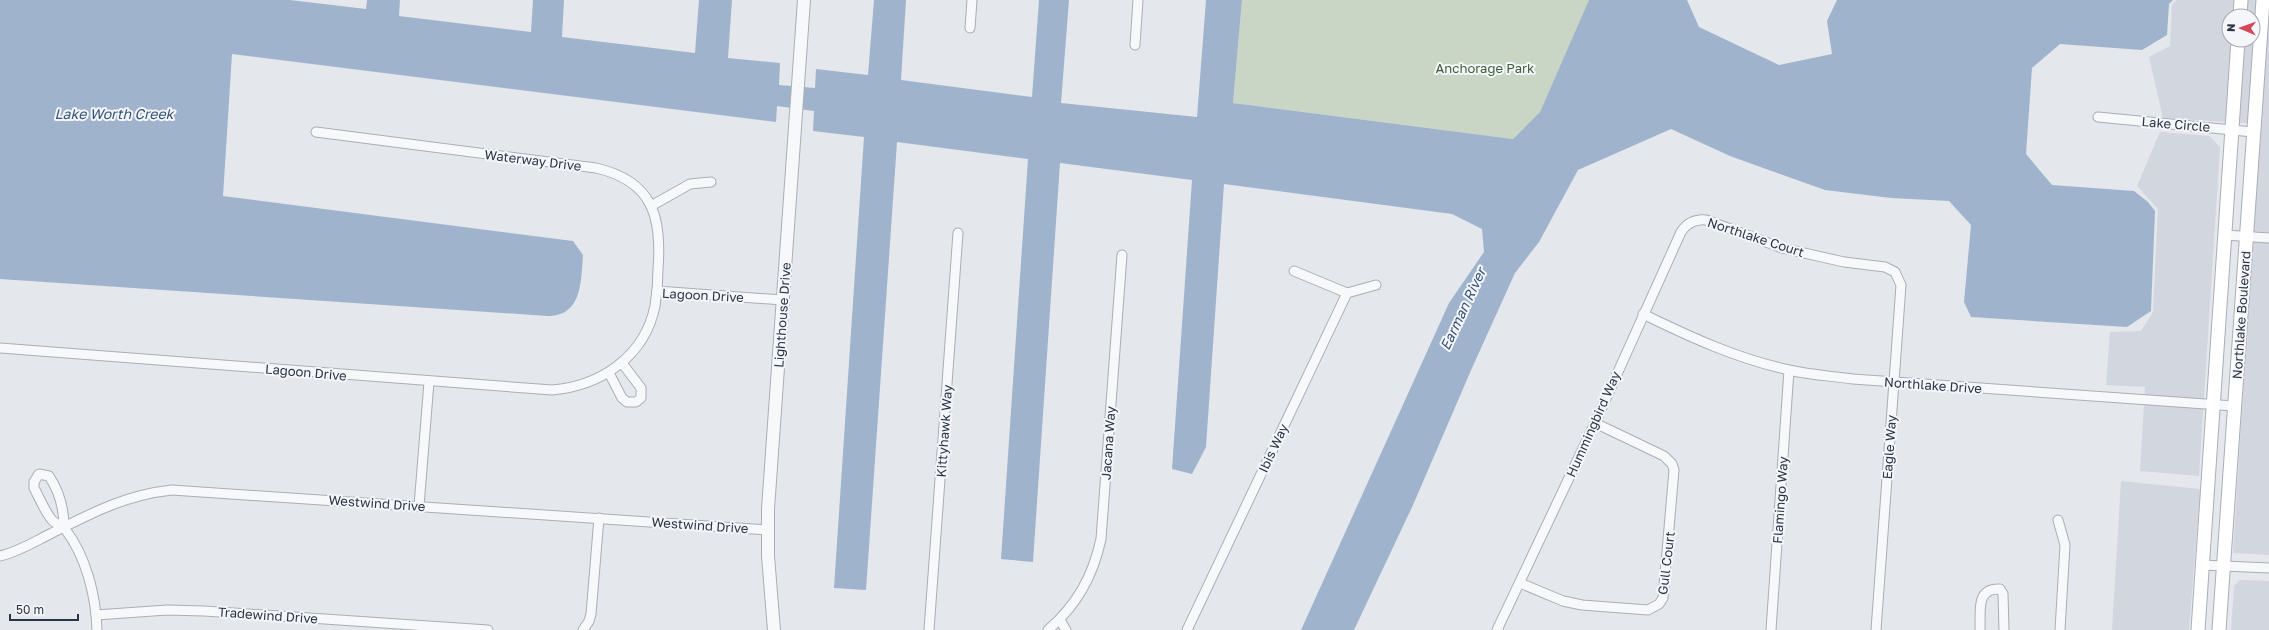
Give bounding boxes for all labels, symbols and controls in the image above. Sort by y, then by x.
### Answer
north arrow [2221,8,2261,48]
text: N [2224,23,2237,32]
park label: Anchorage Park [1436,60,1535,76]
water label: Lake Worth Creek [55,105,176,122]
street label: Lake Circle [2141,113,2211,135]
street label: Waterway Drive [484,146,582,174]
street label: Northlake Court [1706,214,1806,260]
street label: Northlake Boulevard [2229,250,2253,380]
street label: Lighthouse Drive [770,262,794,368]
water label: Earman River [1436,263,1490,353]
street label: Lagoon Drive [662,285,744,305]
street label: Lagoon Drive [264,360,348,384]
street label: Hummingbird Way [1562,368,1624,479]
street label: Northlake Drive [1884,374,1982,396]
street label: Kittyhawk Way [933,383,955,478]
street label: Jacana Way [1097,405,1119,480]
street label: Eagle Way [1879,414,1899,480]
street label: Ibis Way [1255,420,1292,475]
street label: Flamingo Way [1769,455,1791,544]
street label: Westwind Drive [328,492,426,514]
street label: Westwind Drive [651,514,749,536]
street label: Gull Court [1654,530,1678,596]
scale bar [10,596,78,622]
text: 50 m [16,602,44,617]
street label: Tradewind Drive [218,604,318,626]

